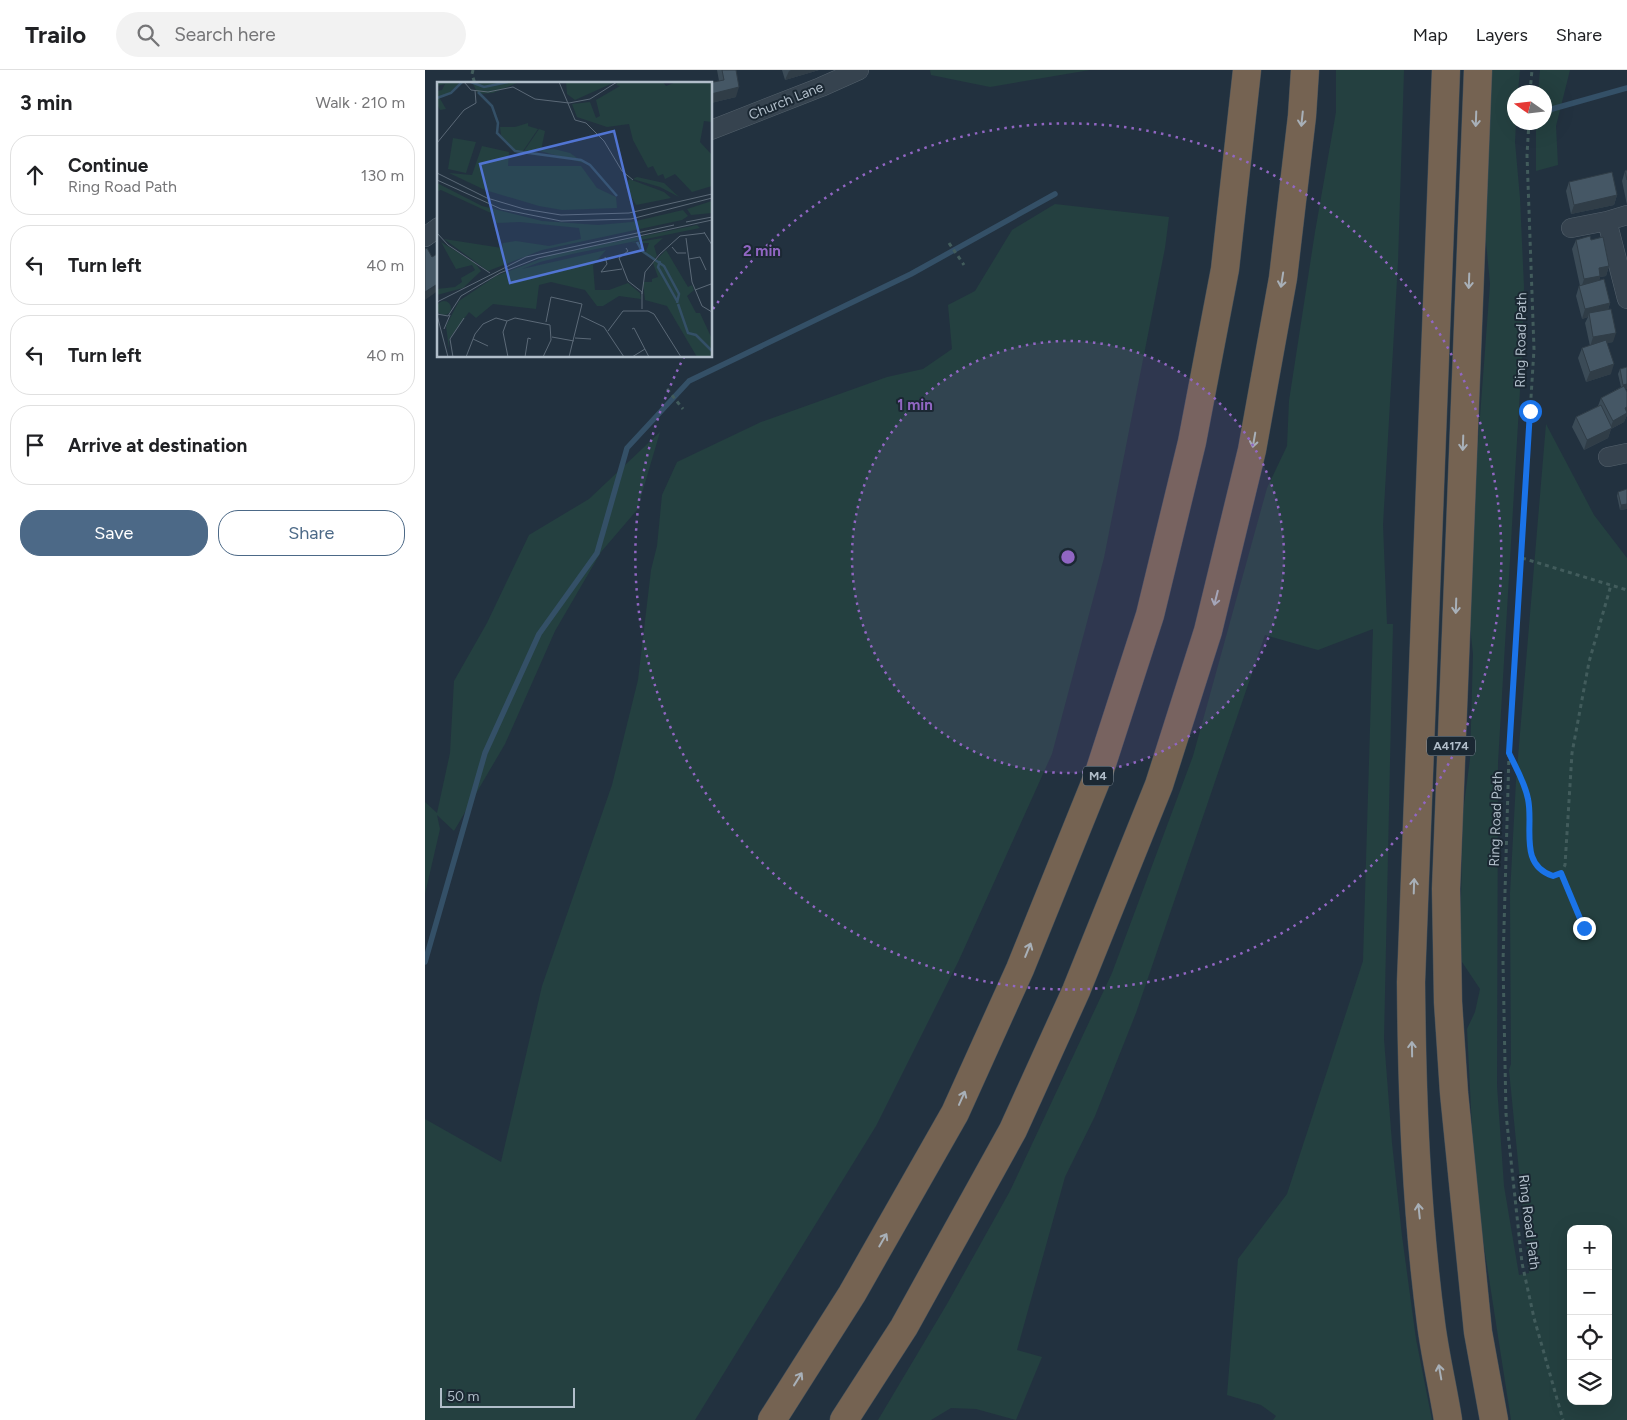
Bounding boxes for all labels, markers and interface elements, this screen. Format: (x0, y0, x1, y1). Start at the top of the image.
search box (116, 12, 466, 57)
text: Trailo (25, 20, 86, 49)
icon: search (134, 21, 162, 49)
text: Search here (174, 23, 276, 46)
text: Map (1413, 24, 1448, 46)
text: Layers (1476, 24, 1528, 46)
text: Share (1556, 24, 1602, 46)
street label: Church Lane (746, 78, 826, 124)
inset map (437, 82, 713, 358)
north arrow (1507, 85, 1552, 130)
text: 3 min (20, 90, 72, 115)
text: Walk · 210 m (316, 93, 405, 112)
one-way arrow (1297, 110, 1306, 126)
one-way arrow (1472, 110, 1481, 126)
text: Continue (68, 154, 148, 177)
icon: ahead (21, 161, 49, 189)
text: 130 m (361, 166, 404, 185)
text: Ring Road Path (68, 177, 177, 196)
text: 2 min (743, 242, 781, 260)
icon: left (21, 251, 49, 279)
text: Turn left (68, 254, 142, 277)
text: 40 m (366, 256, 404, 275)
one-way arrow (1277, 272, 1287, 288)
one-way arrow (1465, 273, 1474, 289)
street label: Ring Road Path (1512, 292, 1530, 388)
icon: left (21, 341, 49, 369)
text: Turn left (68, 344, 142, 367)
text: 40 m (366, 346, 404, 365)
text: 1 min (897, 396, 933, 414)
route start (1519, 400, 1542, 423)
icon: arrive (21, 431, 49, 459)
one-way arrow (1248, 432, 1258, 448)
text: Arrive at destination (68, 434, 247, 457)
one-way arrow (1458, 435, 1467, 451)
button: Save (20, 510, 208, 556)
button: Share (218, 510, 405, 556)
centre of rings (1059, 548, 1077, 566)
one-way arrow (1211, 589, 1220, 605)
one-way arrow (1452, 598, 1461, 614)
road number: A4174 (1427, 736, 1475, 756)
road number: M4 (1083, 766, 1113, 786)
street label: Ring Road Path (1486, 771, 1506, 867)
one-way arrow (1410, 878, 1419, 894)
route end (1573, 917, 1596, 940)
one-way arrow (1024, 943, 1033, 958)
one-way arrow (1407, 1041, 1417, 1057)
one-way arrow (957, 1091, 967, 1106)
street label: Ring Road Path (1515, 1174, 1543, 1271)
one-way arrow (1414, 1203, 1424, 1219)
map controls (1567, 1225, 1612, 1405)
button: + (1567, 1225, 1612, 1270)
one-way arrow (878, 1234, 888, 1248)
button: − (1567, 1270, 1612, 1315)
button: locate (1567, 1315, 1612, 1360)
button: layers (1567, 1360, 1612, 1405)
one-way arrow (1434, 1364, 1444, 1380)
one-way arrow (793, 1372, 803, 1386)
scale bar (440, 1385, 575, 1408)
text: 50 m (447, 1388, 479, 1405)

